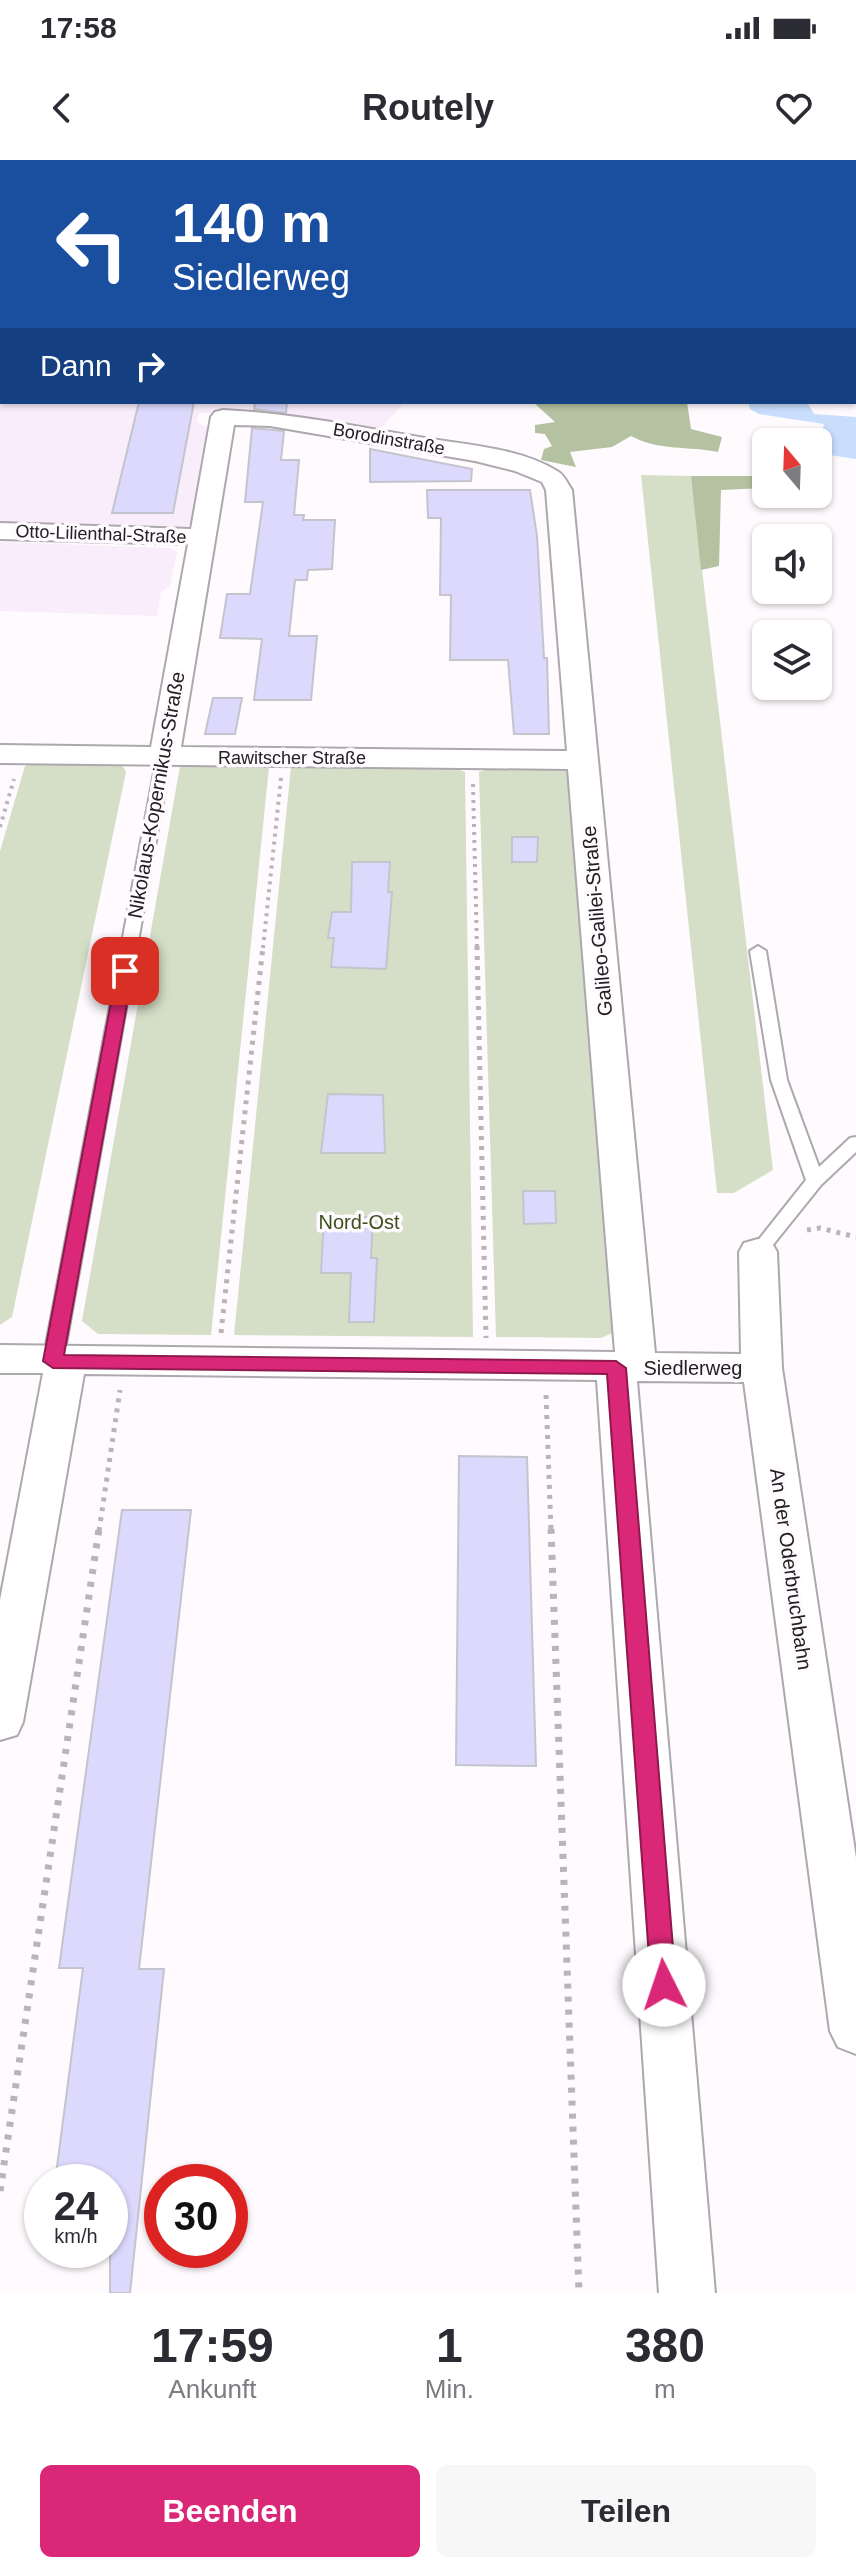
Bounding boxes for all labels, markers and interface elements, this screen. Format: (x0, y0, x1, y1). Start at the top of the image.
text: 17:58 (40, 11, 117, 44)
icon: back (40, 86, 84, 130)
icon: heart (772, 86, 816, 130)
text: Routely (362, 87, 494, 128)
text: 140 m (172, 191, 331, 254)
icon: left (40, 192, 144, 296)
text: Siedlerweg (172, 257, 350, 298)
icon: right (128, 344, 172, 388)
text: Dann (40, 349, 112, 382)
street label: Borodinstraße (332, 419, 446, 459)
north arrow (752, 428, 832, 508)
map controls (752, 428, 832, 700)
street label: Otto-Lilienthal-Straße (15, 521, 187, 547)
button: sound (752, 524, 832, 604)
button: layers (752, 620, 832, 700)
street label: Nikolaus-Kopernikus-Straße (123, 670, 189, 920)
street label: Rawitscher Straße (218, 748, 366, 768)
street label: Galileo-Galilei-Straße (578, 825, 616, 1017)
pin (91, 937, 159, 1005)
icon: arrive (103, 949, 147, 993)
park label: Nord-Ost (318, 1211, 400, 1233)
street label: Siedlerweg (644, 1357, 742, 1379)
street label: An der Oderbruchbahn (766, 1467, 816, 1671)
position arrow (622, 1943, 706, 2027)
speed limit sign: 30 (144, 2164, 248, 2268)
text: 24 (54, 2184, 98, 2228)
text: km/h (54, 2225, 98, 2247)
text: 17:59 (151, 2319, 274, 2372)
text: 1 (436, 2319, 463, 2372)
text: 380 (625, 2319, 705, 2372)
text: Ankunft (168, 2374, 256, 2404)
text: Min. (425, 2374, 474, 2404)
text: m (654, 2374, 676, 2404)
button: Beenden (40, 2465, 420, 2557)
button: Teilen (436, 2465, 816, 2557)

